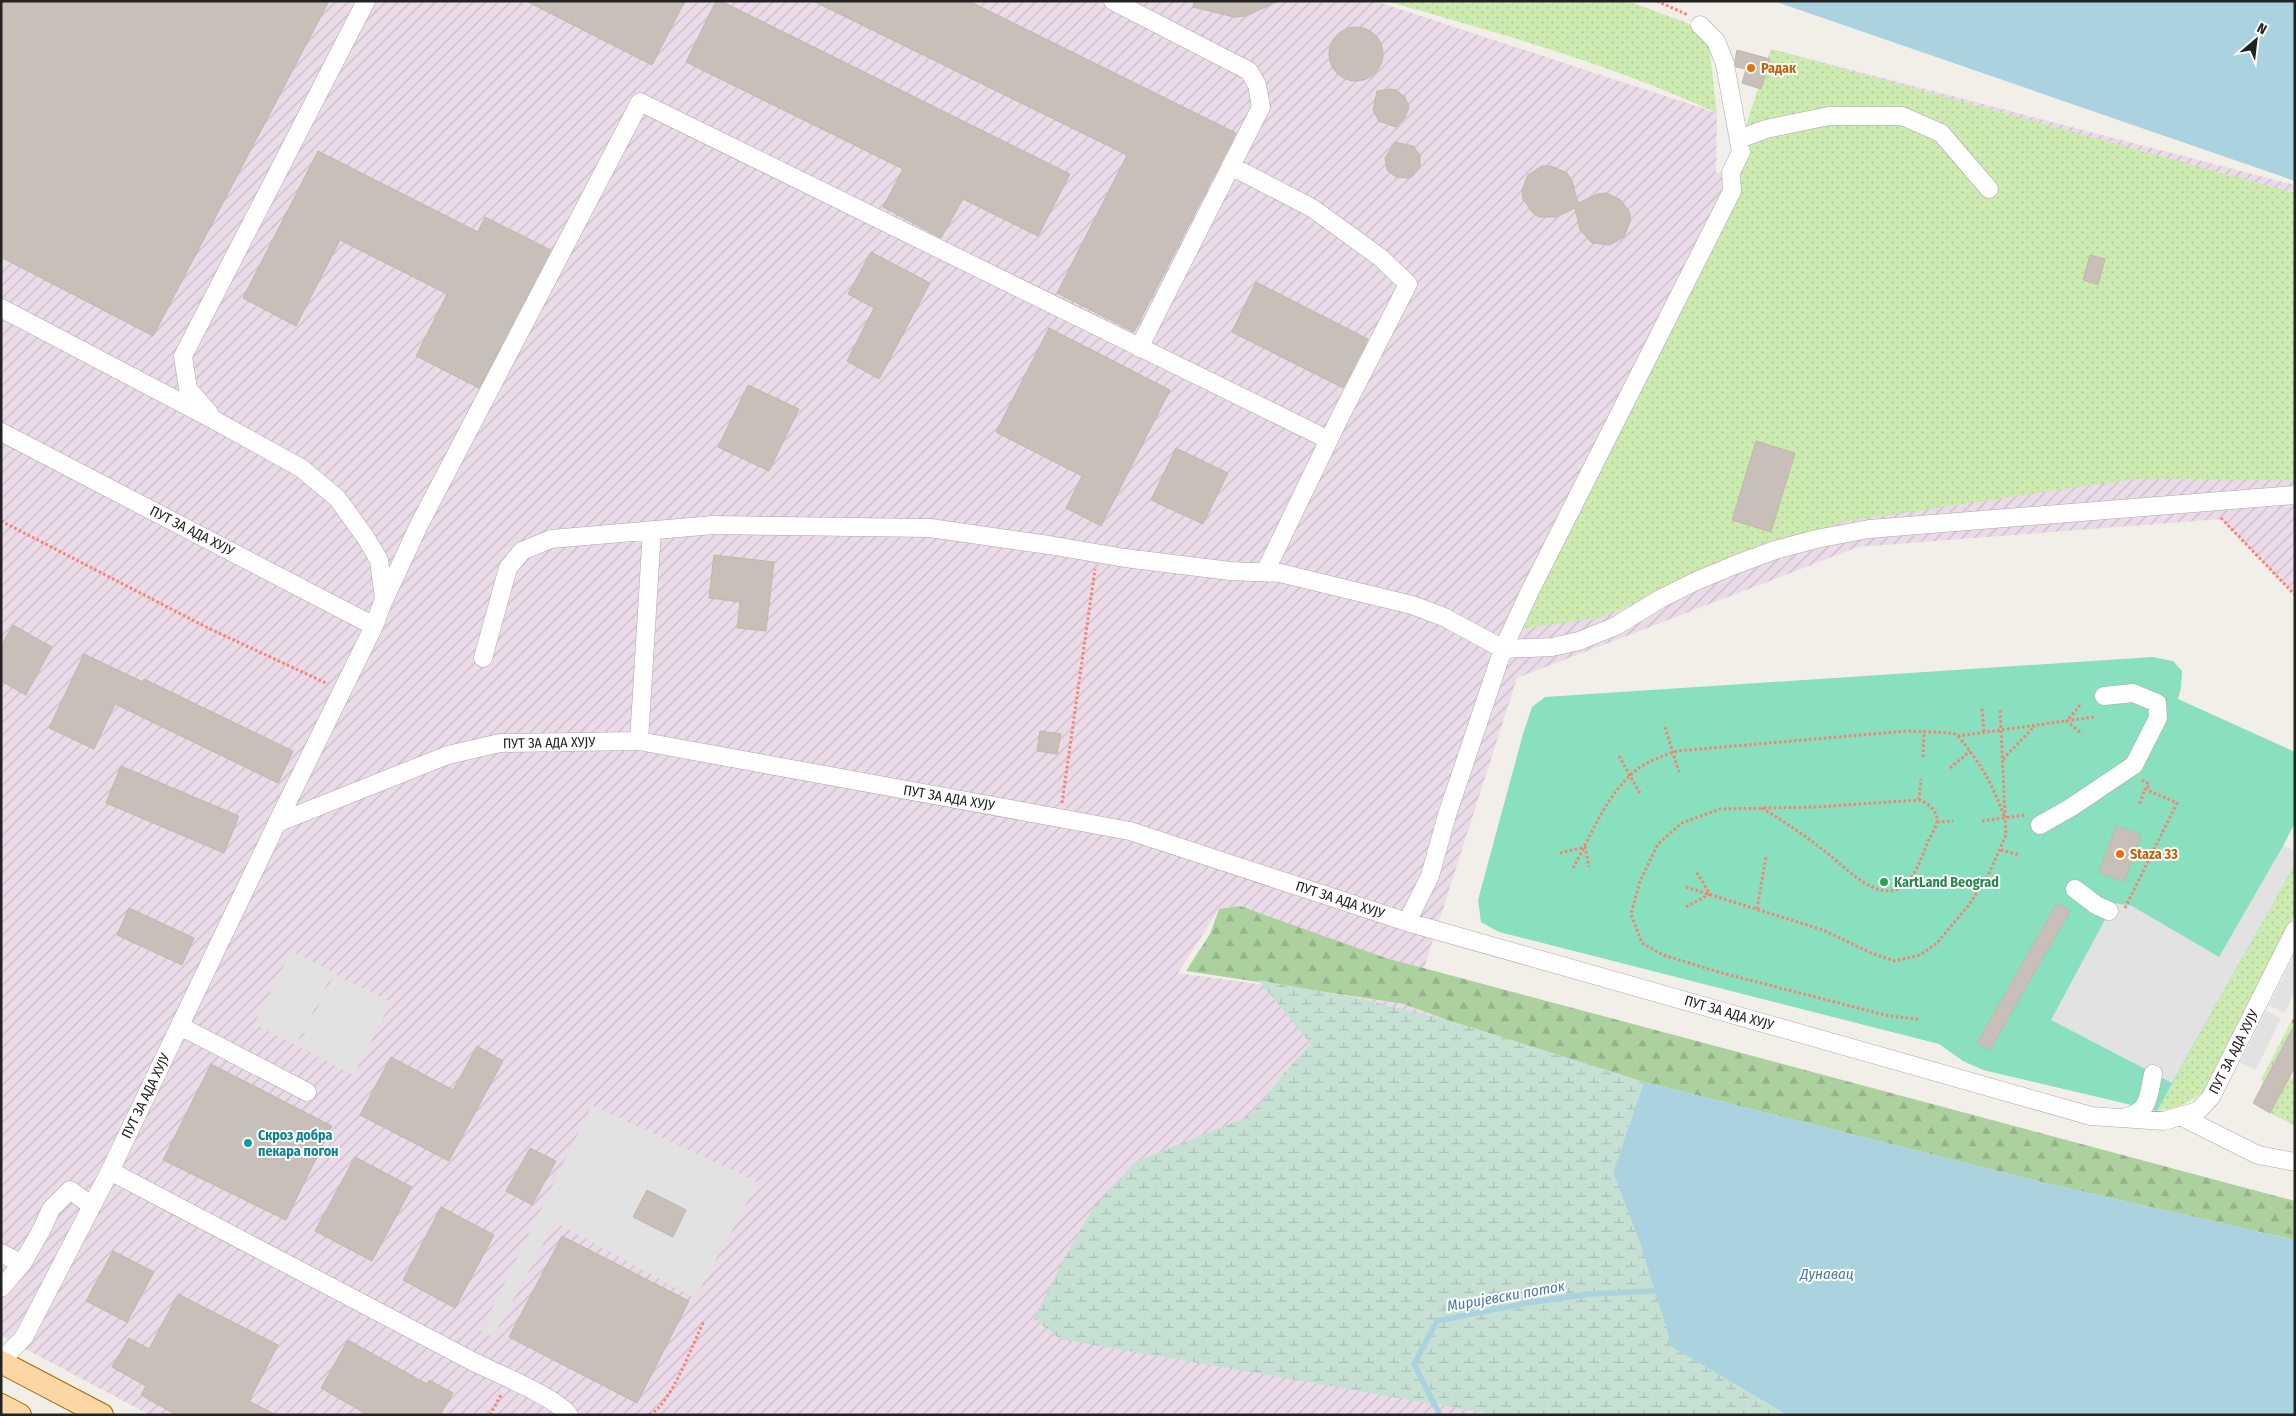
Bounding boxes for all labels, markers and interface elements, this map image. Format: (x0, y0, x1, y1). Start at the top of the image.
north arrow (2231, 15, 2281, 65)
text: N (2254, 19, 2270, 38)
place label: Радак (1761, 60, 1797, 77)
marker: Радак (1745, 62, 1757, 74)
street label: ПУТ ЗА АДА ХУЈУ (147, 502, 237, 560)
street label: ПУТ ЗА АДА ХУЈУ (503, 734, 596, 752)
street label: ПУТ ЗА АДА ХУЈУ (902, 782, 996, 814)
place label: Staza 33 (2130, 846, 2178, 863)
marker: Staza 33 (2114, 848, 2126, 860)
place label: KartLand Beograd (1894, 874, 1999, 891)
marker: KartLand Beograd (1878, 876, 1890, 888)
street label: ПУТ ЗА АДА ХУЈУ (1293, 878, 1387, 922)
street label: ПУТ ЗА АДА ХУЈУ (1682, 992, 1776, 1034)
street label: ПУТ ЗА АДА ХУЈУ (2205, 1007, 2263, 1097)
street label: ПУТ ЗА АДА ХУЈУ (118, 1051, 174, 1141)
place label: Скроз добра пекара погон (258, 1127, 339, 1160)
marker: Скроз добра пекара погон (242, 1137, 254, 1149)
water label: Дунавац (1798, 1265, 1854, 1283)
water label: Миријевски поток (1446, 1277, 1566, 1315)

